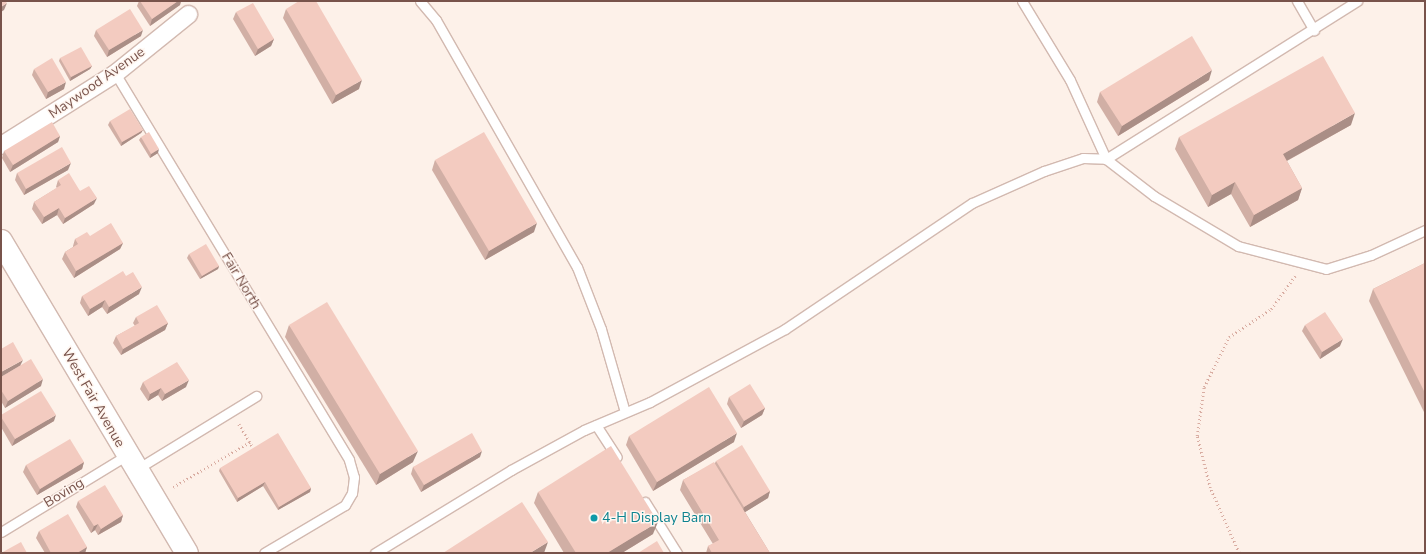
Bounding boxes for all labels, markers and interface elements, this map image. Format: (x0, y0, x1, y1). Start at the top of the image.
street label: Maywood Avenue (46, 44, 148, 122)
street label: Fair North (218, 250, 264, 312)
street label: West Fair Avenue (58, 346, 128, 450)
street label: Boving (41, 475, 87, 511)
place label: 4-H Display Barn (602, 510, 711, 526)
marker: 4-H Display Barn (589, 513, 599, 523)

